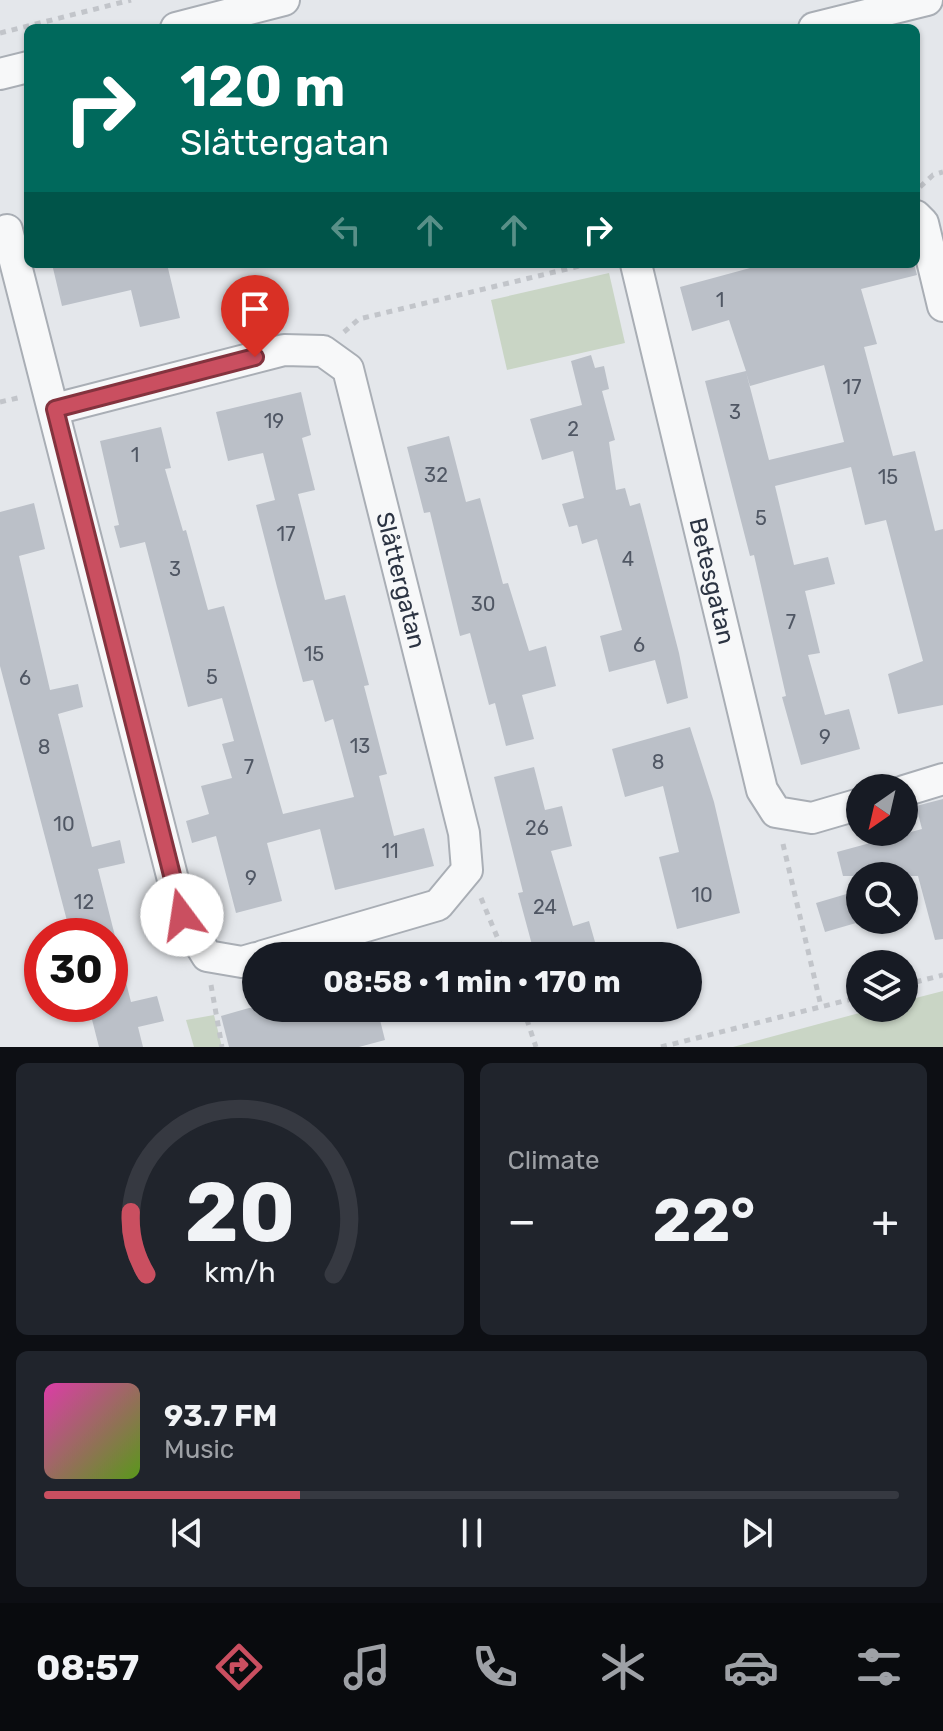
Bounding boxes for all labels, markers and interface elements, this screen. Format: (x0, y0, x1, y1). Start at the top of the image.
text: 120 m (180, 54, 346, 120)
icon: right (48, 56, 152, 160)
text: Slåttergatan (180, 121, 389, 164)
icon: left (324, 208, 368, 252)
icon: ahead (408, 208, 452, 252)
icon: ahead (492, 208, 536, 252)
icon: right (576, 208, 620, 252)
pin (221, 275, 289, 357)
icon: arrive (233, 287, 277, 331)
house number: 1 (716, 288, 724, 312)
house number: 17 (843, 375, 861, 399)
house number: 3 (729, 400, 741, 424)
house number: 19 (264, 409, 284, 433)
house number: 2 (567, 417, 579, 441)
house number: 1 (131, 443, 139, 467)
house number: 32 (424, 463, 448, 487)
house number: 15 (878, 465, 898, 489)
house number: 5 (755, 506, 767, 530)
street label: Slåttergatan (370, 509, 431, 651)
street label: Betesgatan (683, 515, 741, 647)
house number: 17 (277, 522, 295, 546)
house number: 4 (622, 547, 634, 571)
house number: 3 (169, 557, 181, 581)
house number: 30 (471, 592, 495, 616)
house number: 7 (786, 610, 796, 634)
house number: 6 (633, 633, 645, 657)
house number: 15 (304, 642, 324, 666)
house number: 5 (206, 665, 218, 689)
house number: 6 (19, 666, 31, 690)
house number: 9 (819, 725, 831, 749)
house number: 13 (350, 734, 370, 758)
house number: 8 (38, 735, 50, 759)
house number: 8 (652, 750, 664, 774)
house number: 7 (244, 755, 254, 779)
north arrow (846, 774, 918, 846)
map controls (846, 774, 918, 1022)
house number: 10 (53, 812, 75, 836)
house number: 26 (525, 816, 549, 840)
house number: 11 (381, 839, 399, 863)
button: search (846, 862, 918, 934)
house number: 9 (245, 866, 257, 890)
position arrow (140, 873, 224, 957)
house number: 10 (691, 883, 713, 907)
house number: 12 (74, 890, 94, 914)
house number: 24 (533, 895, 557, 919)
speed limit sign: 30 (24, 918, 128, 1022)
button: layers (846, 950, 918, 1022)
text: 08:58 · 1 min · 170 m (323, 964, 621, 1000)
text: Climate (508, 1145, 600, 1176)
text: 20 (184, 1163, 295, 1262)
text: 22° (653, 1185, 755, 1256)
text: − (508, 1195, 536, 1247)
text: + (872, 1195, 899, 1247)
text: km/h (204, 1255, 275, 1289)
text: 93.7 FM (164, 1398, 277, 1434)
text: Music (164, 1434, 234, 1465)
icon: previous (165, 1511, 209, 1555)
icon: pause (450, 1511, 494, 1555)
icon: next (735, 1511, 779, 1555)
icon: directions (211, 1639, 267, 1695)
icon: music (339, 1639, 395, 1695)
icon: phone (467, 1639, 523, 1695)
icon: climate (595, 1639, 651, 1695)
icon: car (723, 1639, 779, 1695)
icon: filters (851, 1639, 907, 1695)
text: 08:57 (36, 1646, 139, 1689)

